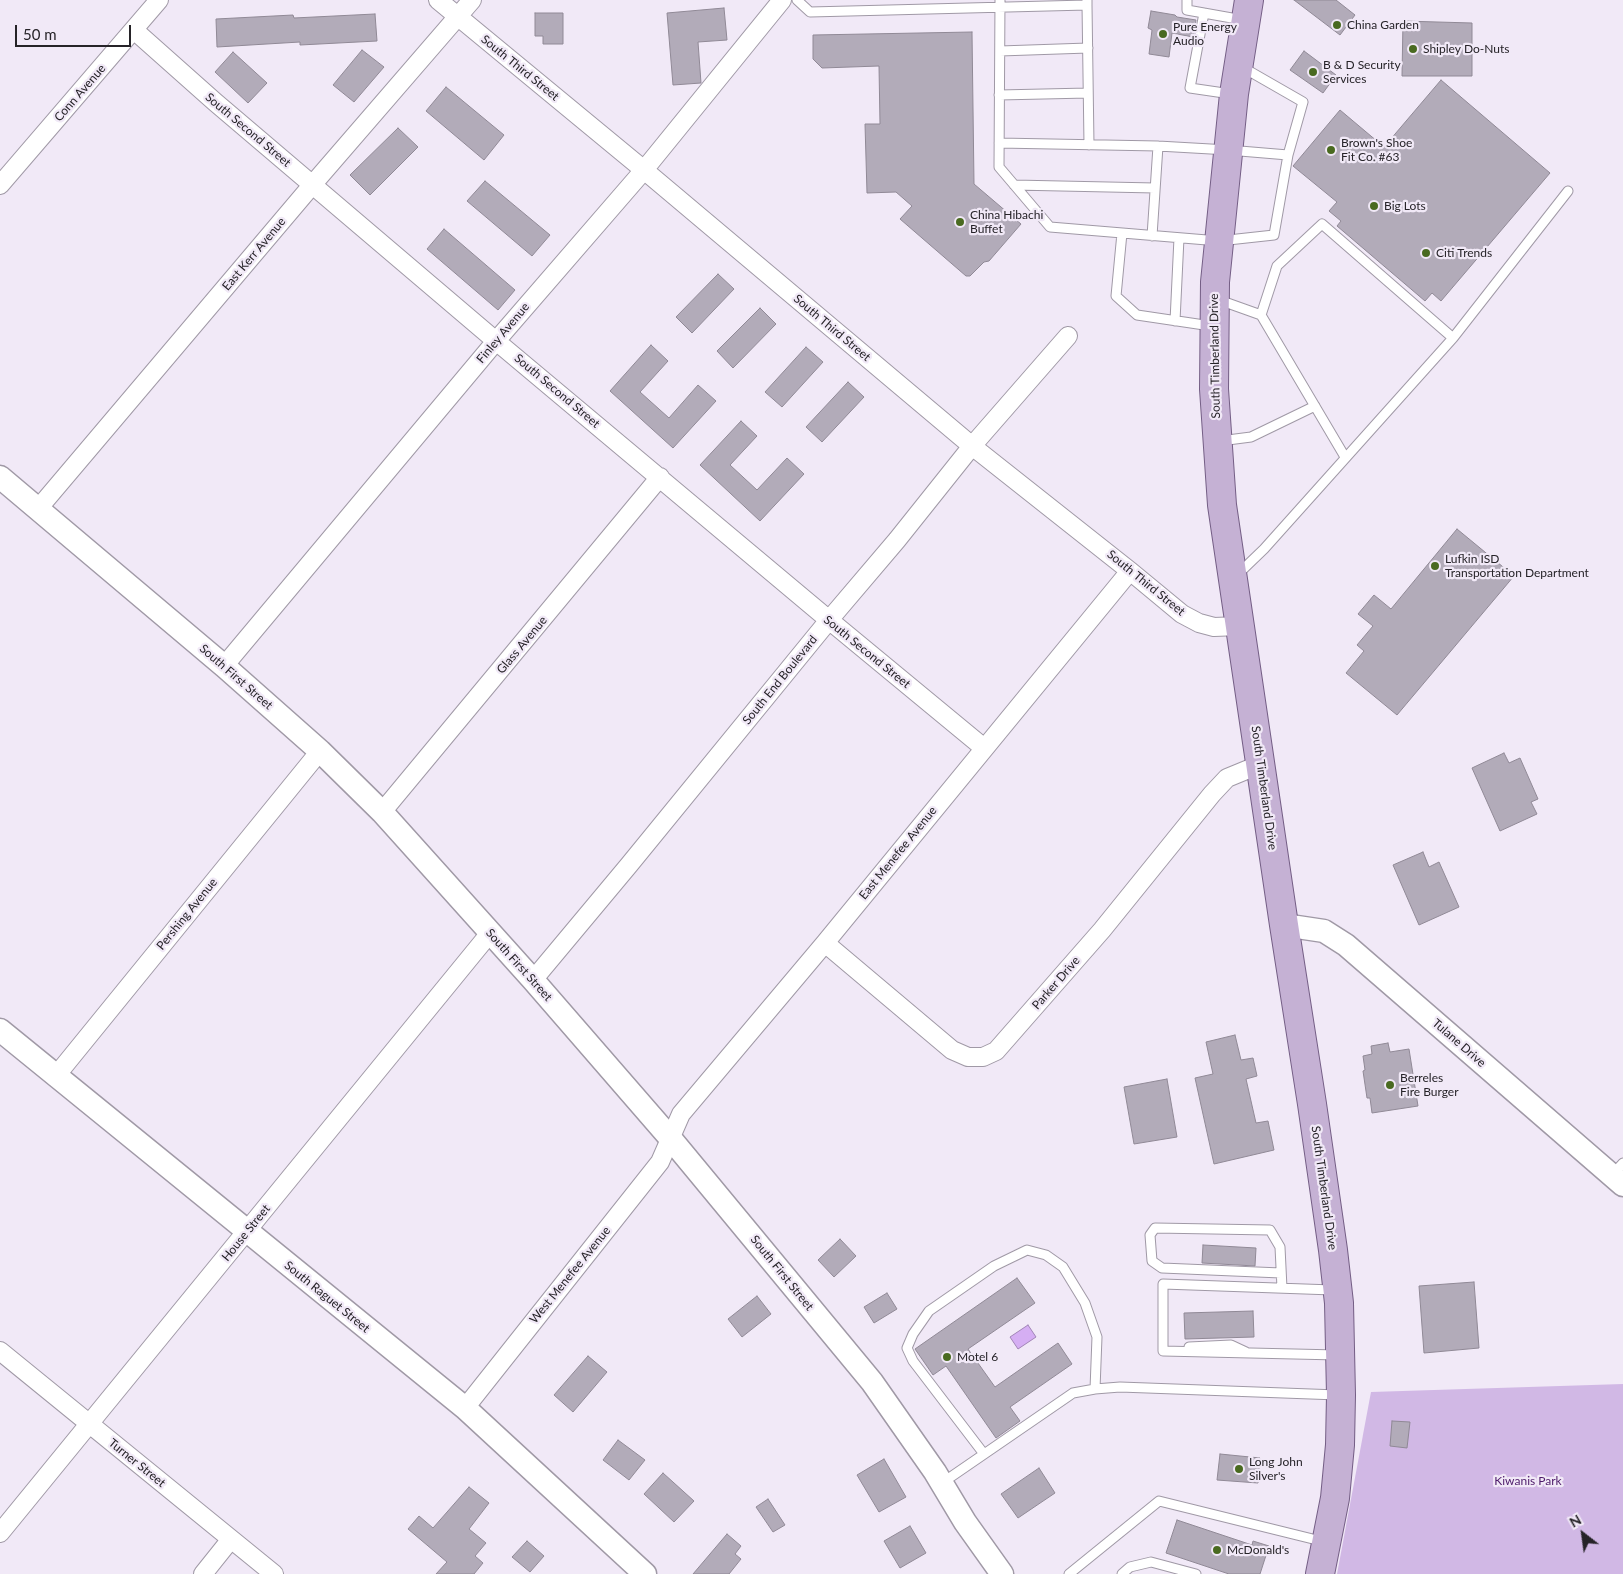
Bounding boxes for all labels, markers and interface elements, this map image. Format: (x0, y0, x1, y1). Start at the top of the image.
scale bar (18, 15, 134, 47)
place label: China Garden (1347, 18, 1419, 32)
marker: China Garden (1331, 19, 1343, 31)
place label: Pure Energy Audio (1173, 20, 1237, 48)
text: 50 m (23, 25, 57, 43)
marker: Pure Energy Audio (1157, 28, 1169, 40)
street label: South Third Street (478, 32, 562, 104)
place label: Shipley Do-Nuts (1423, 42, 1510, 56)
marker: Shipley Do-Nuts (1407, 43, 1419, 55)
place label: B & D Security Services (1323, 58, 1401, 86)
street label: Conn Avenue (51, 62, 109, 124)
marker: B & D Security Services (1307, 66, 1319, 78)
street label: South Second Street (202, 90, 294, 170)
place label: Brown's Shoe Fit Co. #63 (1341, 136, 1412, 164)
marker: Brown's Shoe Fit Co. #63 (1325, 144, 1337, 156)
place label: Big Lots (1384, 199, 1426, 213)
marker: Big Lots (1368, 200, 1380, 212)
place label: China Hibachi Buffet (970, 208, 1043, 236)
street label: East Kerr Avenue (219, 215, 289, 293)
marker: China Hibachi Buffet (954, 216, 966, 228)
place label: Citi Trends (1436, 246, 1492, 260)
marker: Citi Trends (1420, 247, 1432, 259)
street label: South Third Street (791, 292, 873, 364)
street label: South Timberland Drive (1207, 293, 1223, 419)
street label: Finley Avenue (474, 300, 532, 366)
street label: South Second Street (511, 351, 603, 431)
street label: South Third Street (1104, 547, 1188, 619)
place label: Lufkin ISD Transportation Department (1445, 552, 1589, 580)
marker: Lufkin ISD Transportation Department (1429, 560, 1441, 572)
street label: Glass Avenue (494, 613, 550, 677)
street label: South Second Street (821, 613, 913, 691)
street label: South End Boulevard (740, 633, 820, 727)
street label: South First Street (196, 641, 276, 713)
street label: South Timberland Drive (1248, 725, 1280, 851)
street label: East Menefee Avenue (856, 804, 940, 902)
street label: Pershing Avenue (154, 875, 220, 953)
street label: South First Street (483, 926, 555, 1004)
street label: Parker Drive (1029, 954, 1083, 1012)
street label: Tulane Drive (1429, 1016, 1489, 1070)
place label: Berreles Fire Burger (1400, 1071, 1459, 1099)
marker: Berreles Fire Burger (1384, 1079, 1396, 1091)
street label: South Timberland Drive (1308, 1125, 1340, 1251)
street label: House Street (219, 1202, 273, 1264)
street label: West Menefee Avenue (527, 1224, 613, 1326)
street label: South First Street (747, 1233, 817, 1313)
street label: South Raguet Street (281, 1258, 373, 1336)
place label: Motel 6 (957, 1350, 998, 1364)
marker: Motel 6 (941, 1351, 953, 1363)
street label: Turner Street (106, 1436, 168, 1490)
place label: Long John Silver's (1249, 1455, 1303, 1483)
marker: Long John Silver's (1233, 1463, 1245, 1475)
park label: Kiwanis Park (1494, 1474, 1562, 1488)
north arrow (1558, 1509, 1608, 1559)
text: N (1566, 1511, 1584, 1531)
place label: McDonald's (1227, 1543, 1289, 1557)
marker: McDonald's (1211, 1544, 1223, 1556)

